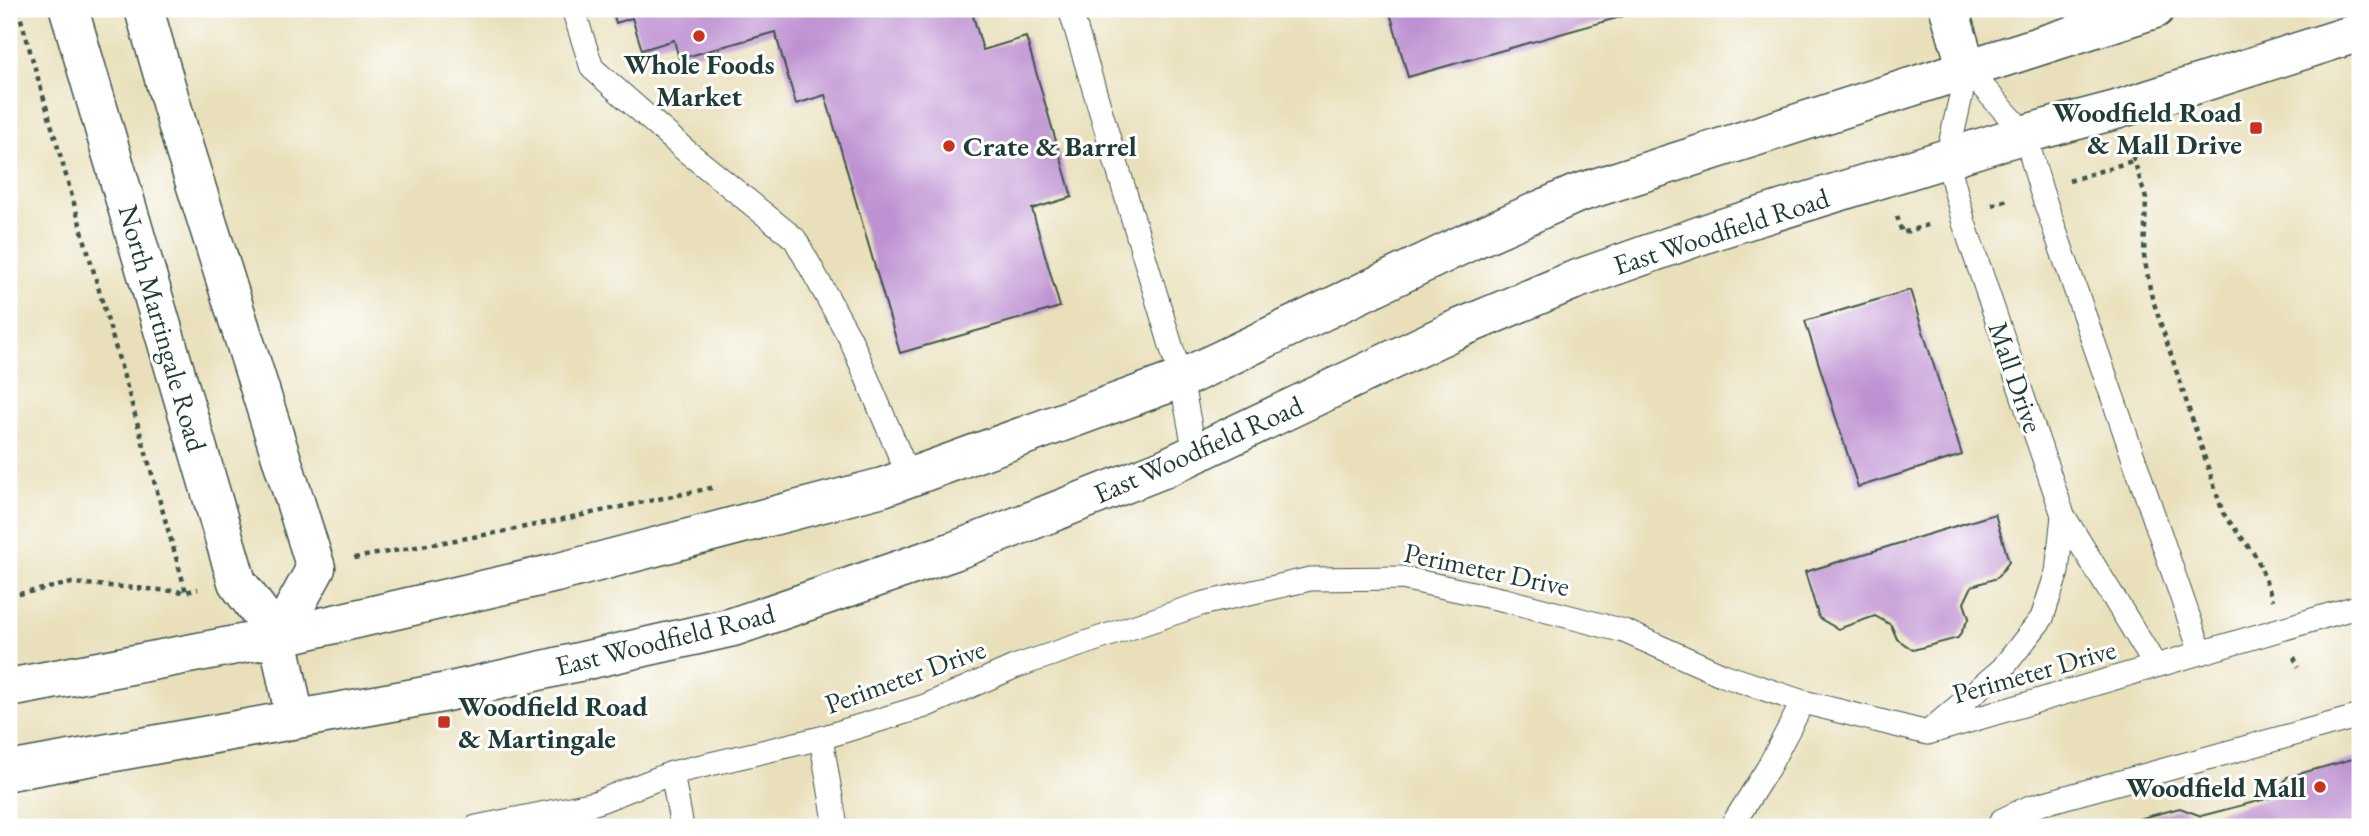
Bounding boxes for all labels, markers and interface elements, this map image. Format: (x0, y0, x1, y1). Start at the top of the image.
marker: Whole Foods Market (691, 28, 707, 44)
place label: Whole Foods Market (624, 46, 774, 114)
place label: Woodfield Road & Mall Drive (2052, 94, 2243, 162)
marker: Woodfield Road & Mall Drive (2248, 120, 2264, 136)
place label: Crate & Barrel (963, 128, 1137, 164)
marker: Crate & Barrel (941, 138, 957, 154)
street label: East Woodfield Road (1608, 179, 1834, 283)
street label: North Martingale Road (111, 200, 216, 456)
street label: Mall Drive (1980, 317, 2052, 437)
street label: East Woodfield Road (1088, 386, 1309, 511)
street label: Perimeter Drive (1401, 534, 1573, 604)
street label: East Woodfield Road (552, 594, 779, 684)
street label: Perimeter Drive (820, 630, 990, 722)
street label: Perimeter Drive (1948, 630, 2120, 712)
place label: Woodfield Road & Martingale (458, 688, 648, 756)
marker: Woodfield Road & Martingale (436, 714, 452, 730)
place label: Woodfield Mall (2126, 769, 2306, 805)
marker: Woodfield Mall (2312, 779, 2328, 795)

